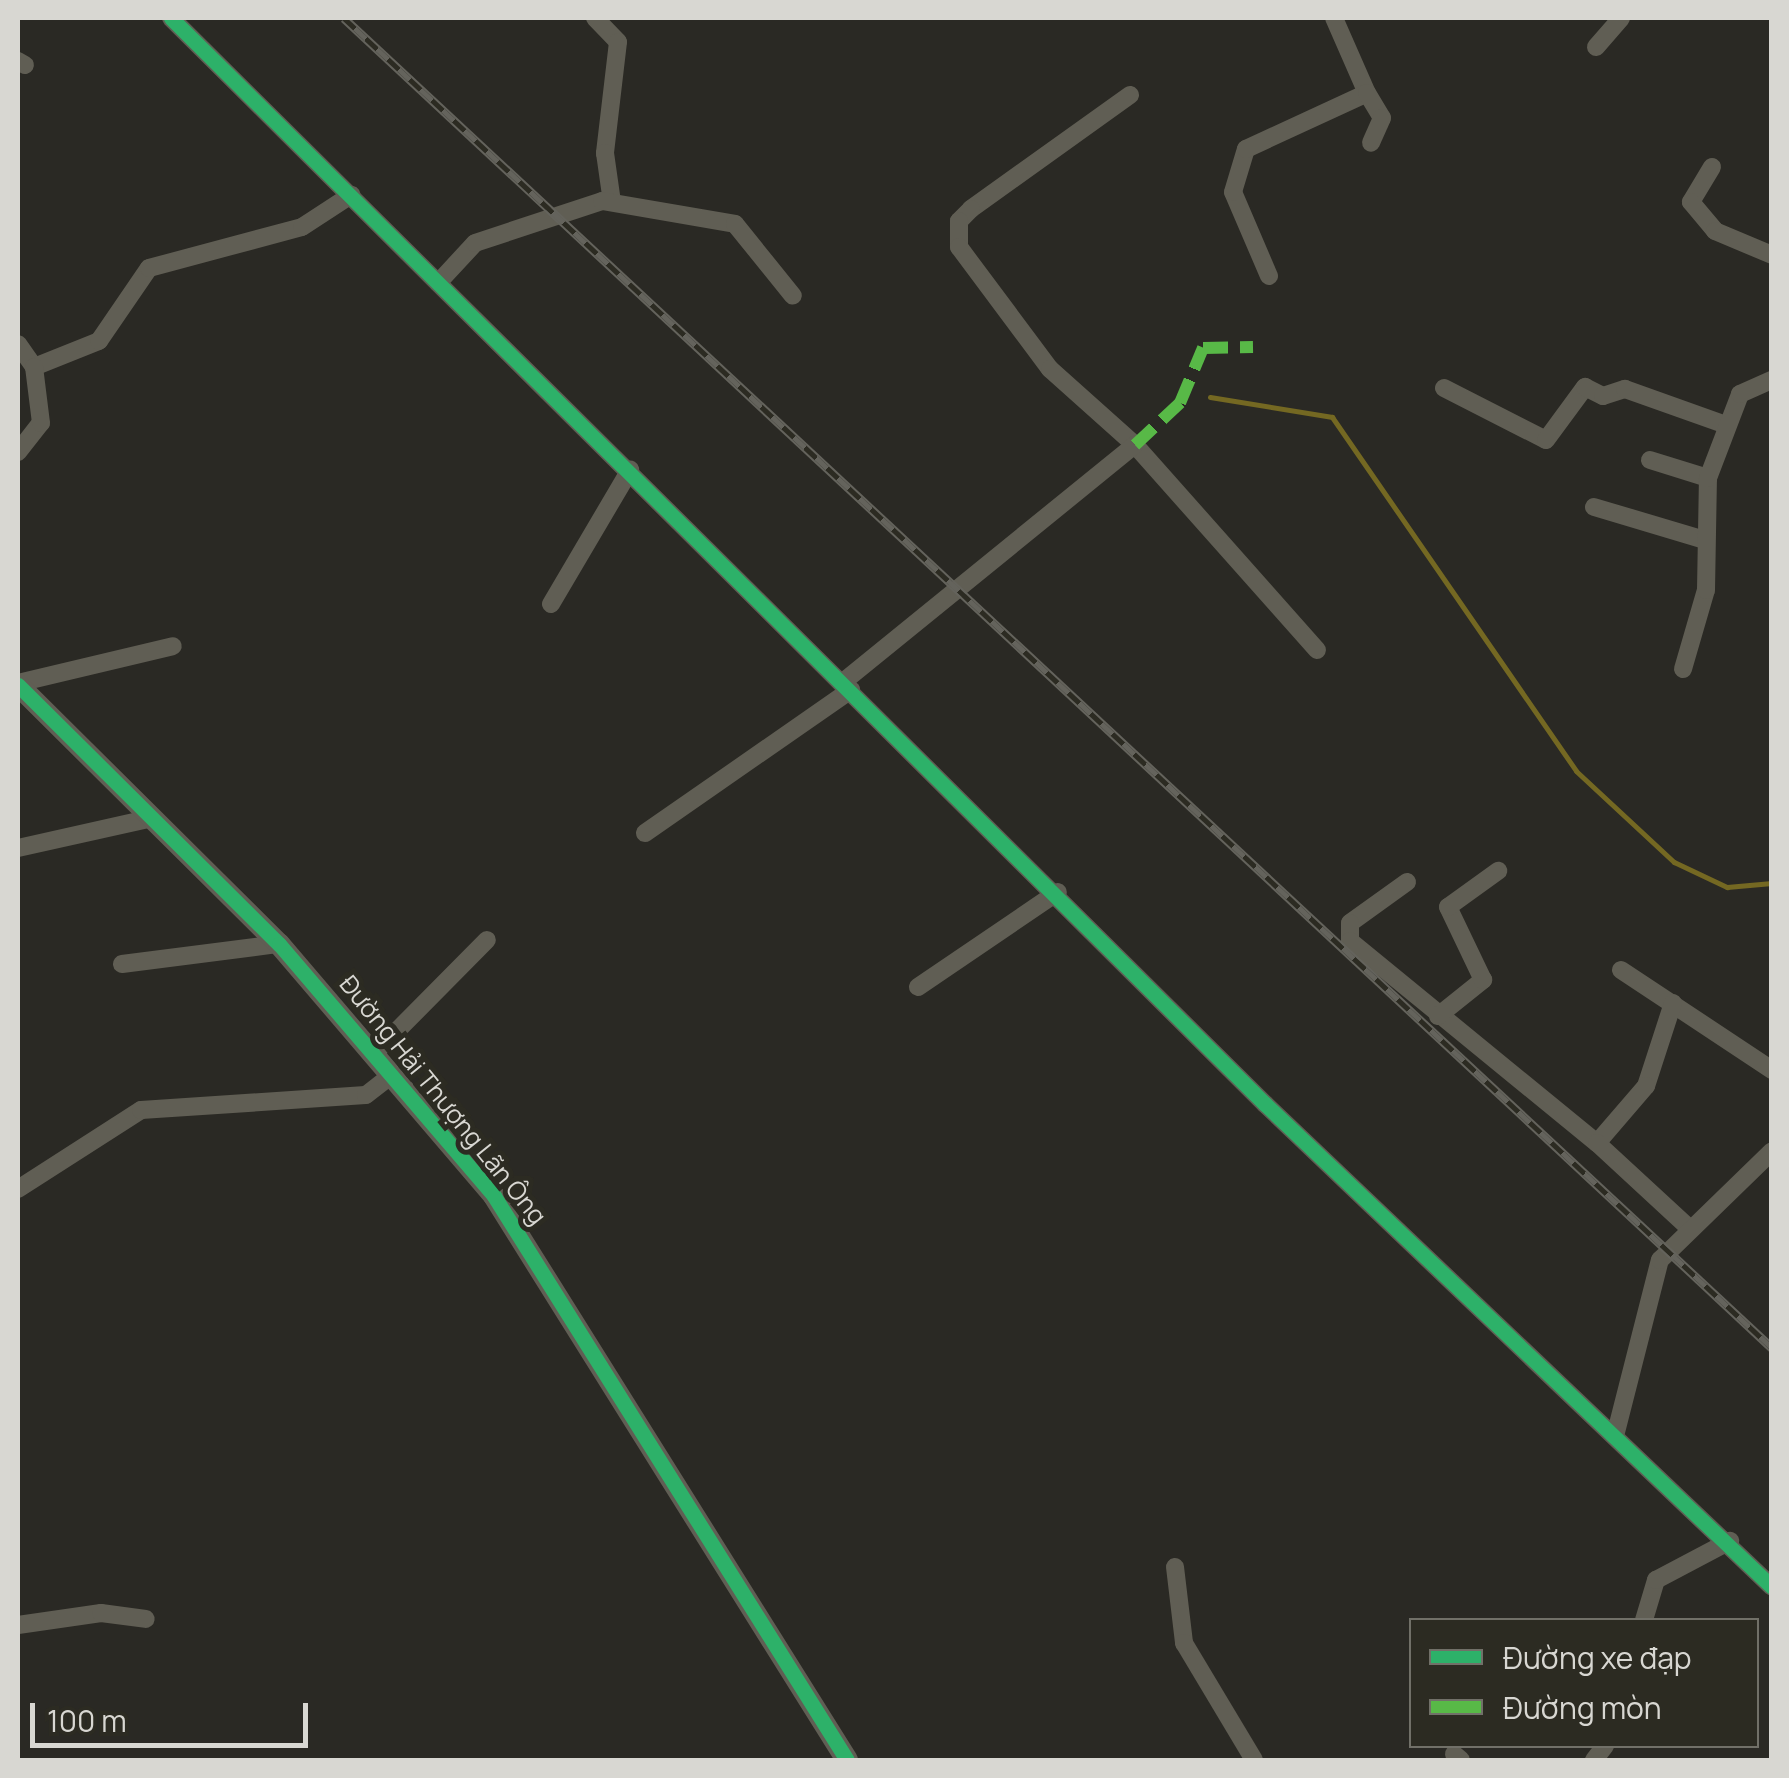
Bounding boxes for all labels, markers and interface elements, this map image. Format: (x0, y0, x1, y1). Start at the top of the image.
street label: Đường Hải Thượng Lãn Ông (333, 970, 553, 1230)
legend (1409, 1618, 1759, 1748)
text: Đường xe đạp (1503, 1637, 1692, 1678)
scale bar (35, 1683, 312, 1745)
text: Đường mòn (1503, 1687, 1662, 1728)
text: 100 m (47, 1700, 127, 1741)

